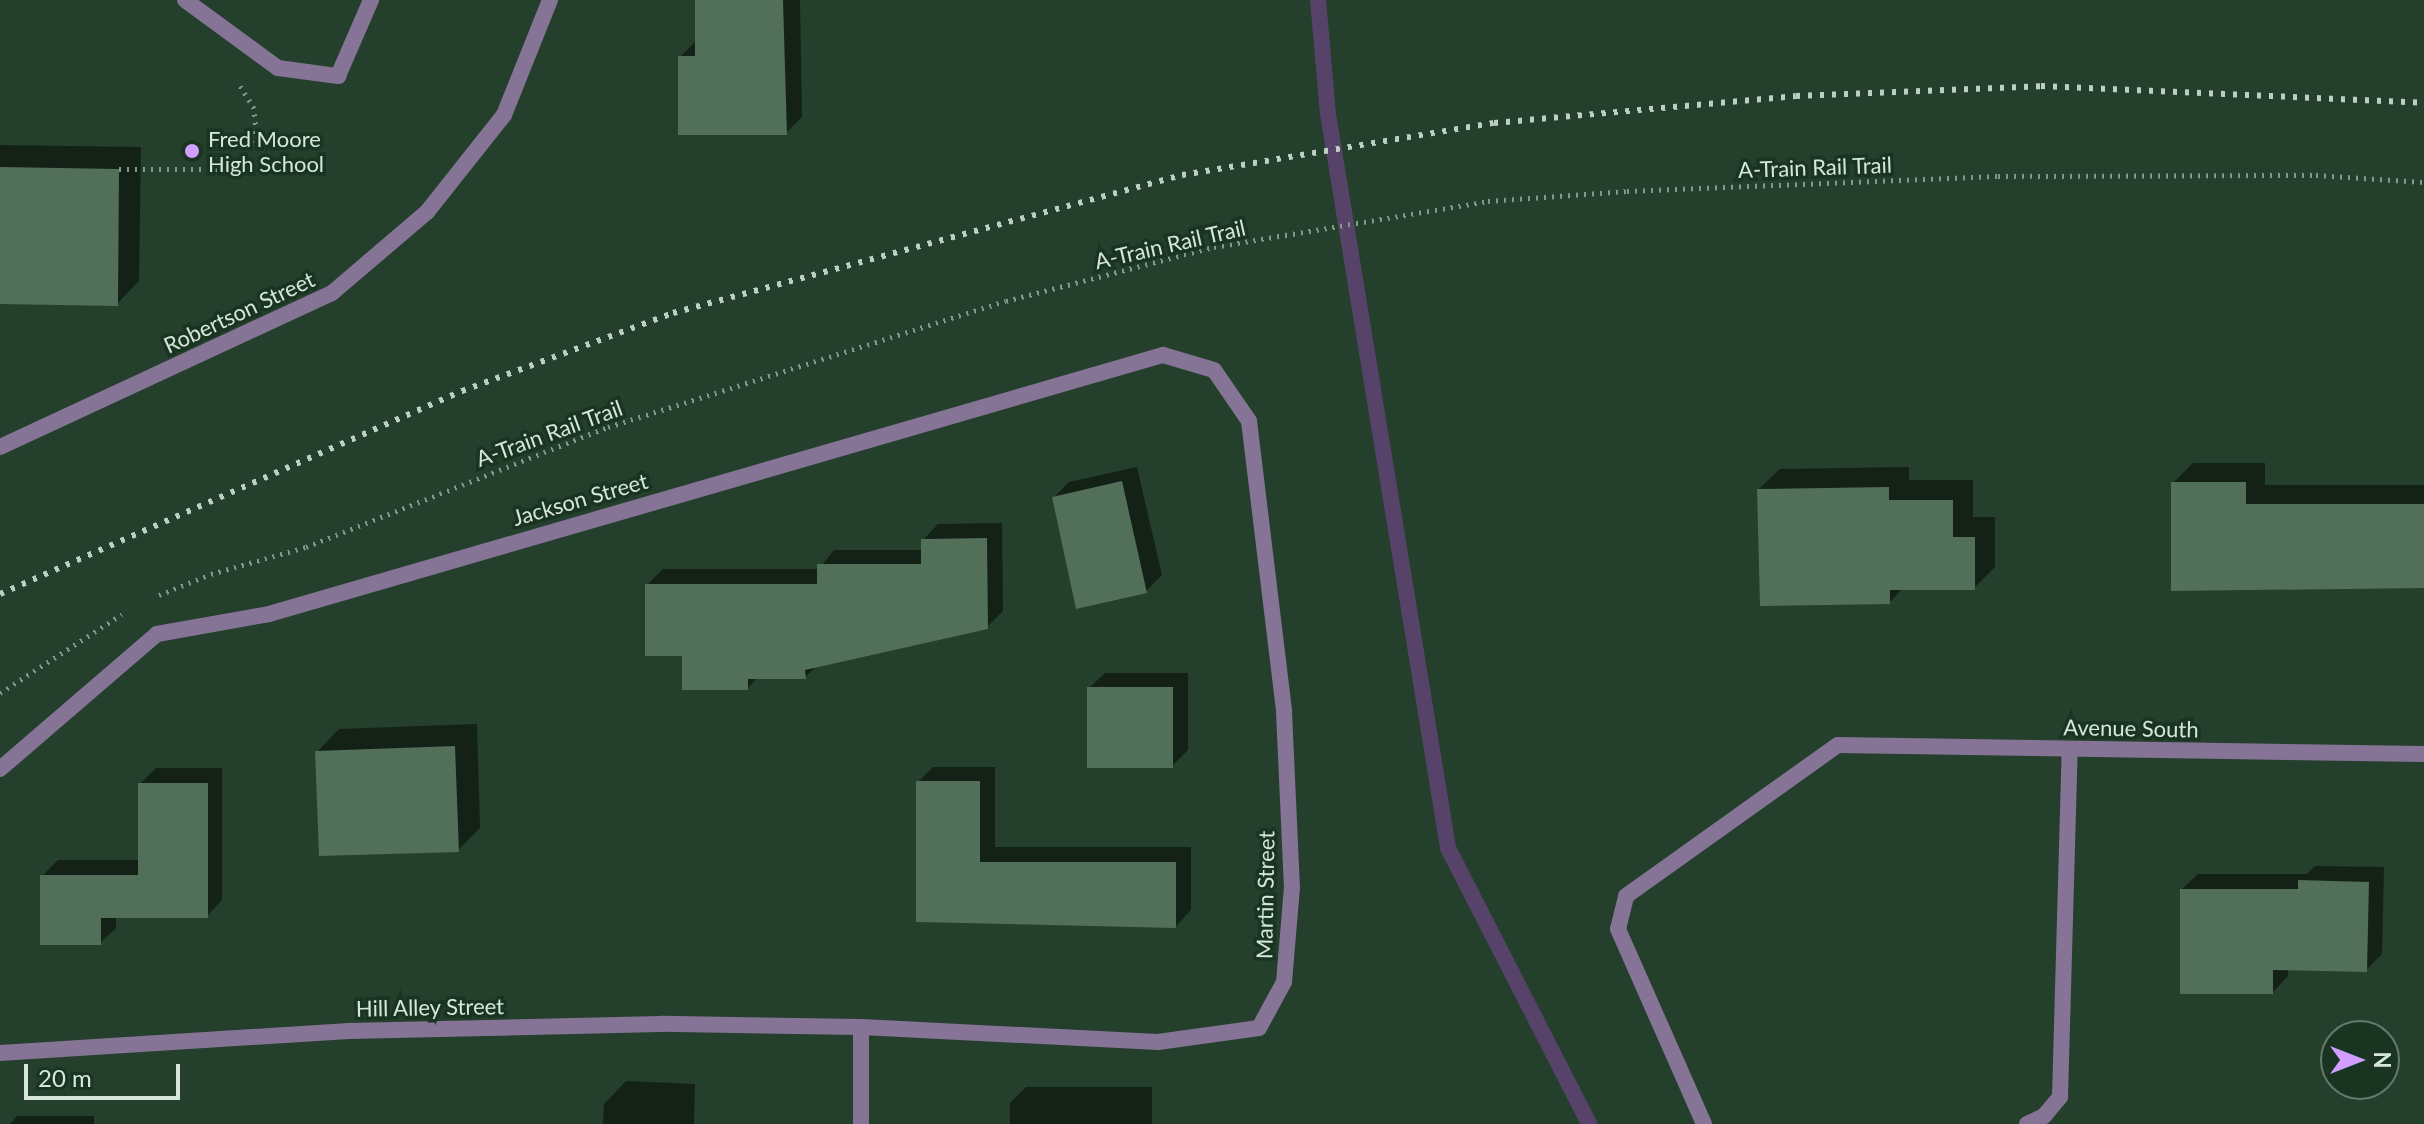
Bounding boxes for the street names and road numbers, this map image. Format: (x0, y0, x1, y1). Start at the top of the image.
street label: A-Train Rail Trail (1737, 151, 1893, 183)
street label: A-Train Rail Trail (1092, 214, 1248, 274)
street label: Robertson Street (159, 266, 319, 358)
street label: A-Train Rail Trail (472, 394, 626, 472)
street label: Jackson Street (509, 467, 651, 531)
street label: Avenue South (2063, 714, 2199, 742)
street label: Martin Street (1251, 831, 1279, 959)
street label: Hill Alley Street (355, 992, 505, 1022)

